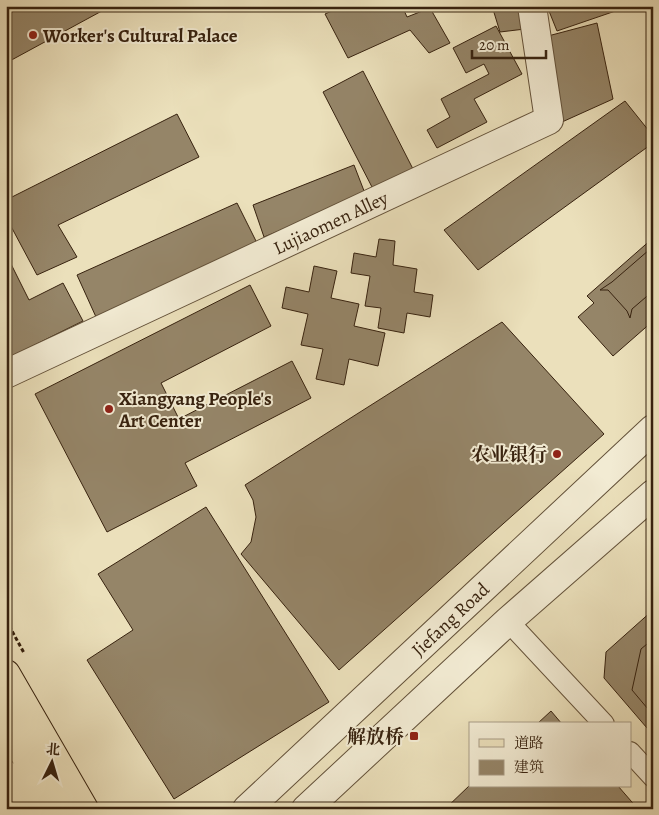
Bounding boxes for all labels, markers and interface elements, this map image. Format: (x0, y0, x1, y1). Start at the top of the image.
place label: Worker's Cultural Palace (42, 23, 238, 49)
scale bar (472, 28, 545, 60)
marker: Worker's Cultural Palace (27, 29, 39, 41)
text: 20 m (479, 35, 510, 55)
street label: Lujiaomen Alley (269, 185, 393, 261)
place label: Xiangyang People's Art Center (118, 386, 272, 434)
marker: Xiangyang People's Art Center (103, 403, 115, 415)
place label: 农业银行 (471, 442, 547, 468)
marker: 农业银行 (551, 448, 563, 460)
street label: Jiefang Road (406, 576, 496, 663)
legend (469, 722, 632, 788)
place label: 解放桥 (347, 724, 404, 750)
marker: 解放桥 (408, 730, 420, 742)
text: 道路 (514, 733, 544, 753)
north arrow (28, 738, 78, 788)
text: 北 (45, 739, 61, 760)
text: 建筑 (514, 757, 544, 777)

